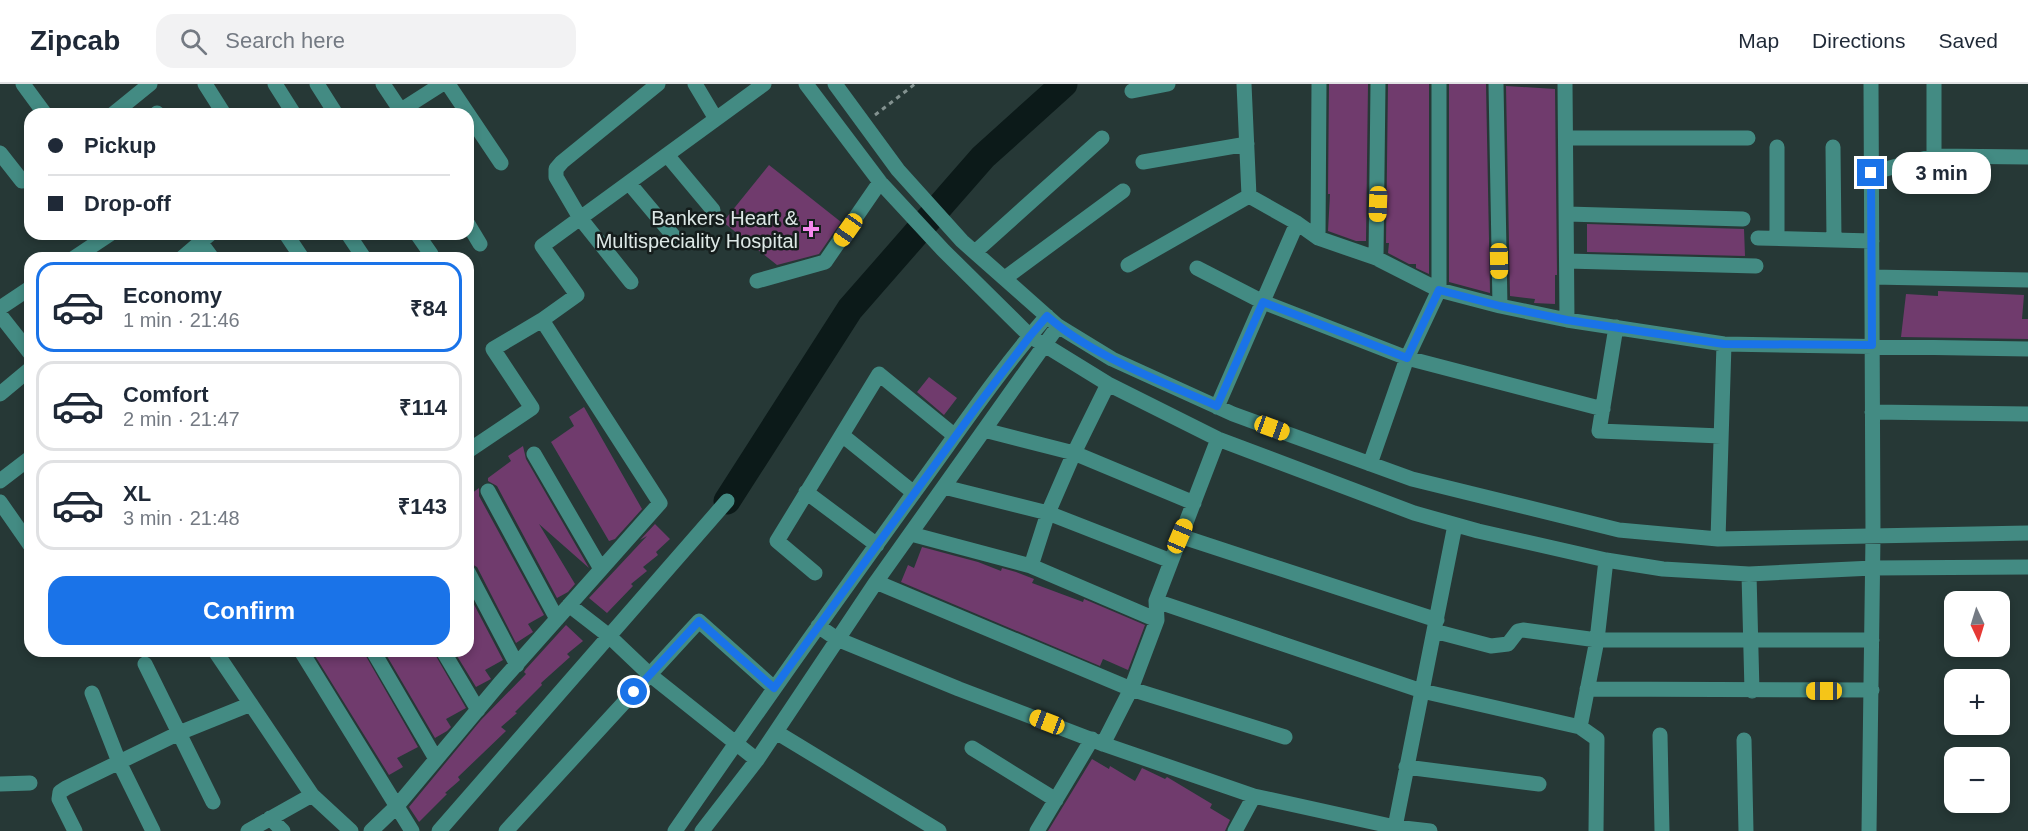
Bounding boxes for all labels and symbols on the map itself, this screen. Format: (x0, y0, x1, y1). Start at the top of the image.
callout: 3 min (1892, 152, 1991, 194)
route end (1857, 159, 1884, 186)
car (1368, 186, 1388, 222)
place label: Bankers Heart & Multispeciality Hospital (596, 207, 799, 252)
car (830, 210, 866, 250)
marker: Bankers Heart & Multispeciality Hospital (802, 220, 820, 238)
car (1490, 243, 1508, 279)
car (1252, 413, 1292, 443)
car (1165, 516, 1195, 556)
north arrow (1944, 591, 2010, 657)
route start (620, 678, 647, 705)
car (1806, 682, 1842, 700)
car (1027, 707, 1067, 737)

